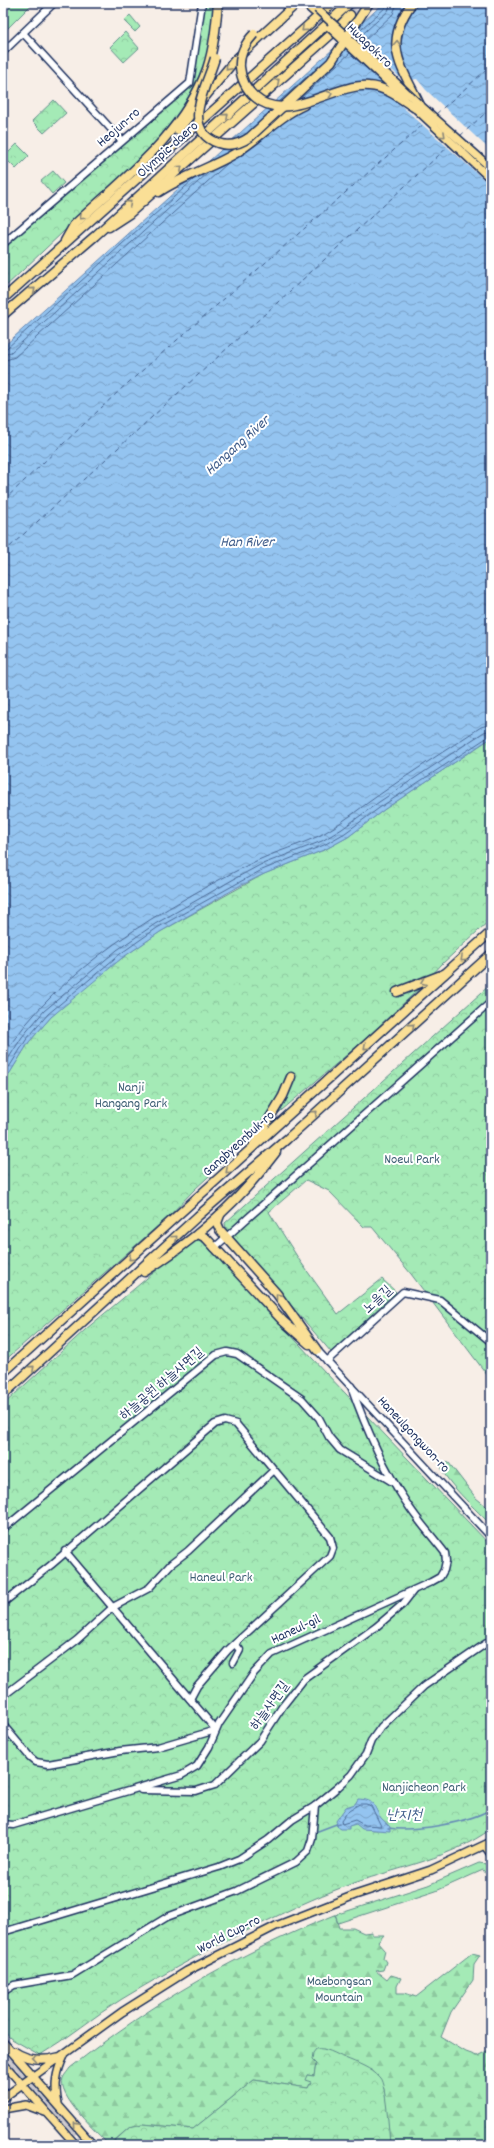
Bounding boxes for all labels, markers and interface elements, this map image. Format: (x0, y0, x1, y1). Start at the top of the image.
street label: Hwagok-ro (342, 19, 396, 73)
one-way arrow (301, 24, 309, 32)
one-way arrow (392, 40, 401, 46)
one-way arrow (225, 63, 233, 71)
one-way arrow (272, 79, 280, 86)
one-way arrow (327, 90, 334, 99)
street label: Heojun-ro (93, 103, 145, 153)
one-way arrow (221, 113, 229, 120)
street label: Olympic-daero (133, 117, 203, 183)
one-way arrow (438, 130, 446, 138)
one-way arrow (175, 165, 183, 173)
one-way arrow (124, 200, 132, 208)
one-way arrow (79, 212, 87, 220)
one-way arrow (28, 287, 35, 294)
water label: Hangang River (201, 410, 276, 481)
water label: Han River (220, 532, 275, 554)
one-way arrow (460, 954, 468, 962)
one-way arrow (419, 978, 426, 986)
one-way arrow (407, 1023, 415, 1030)
one-way arrow (364, 1042, 371, 1049)
park label: Nanji Hangang Park (95, 1078, 168, 1114)
street label: Gangbyeonbuk-ro (199, 1106, 279, 1182)
one-way arrow (311, 1111, 318, 1118)
park label: Noeul Park (384, 1150, 440, 1170)
one-way arrow (225, 1166, 233, 1174)
one-way arrow (170, 1235, 178, 1242)
one-way arrow (129, 1253, 136, 1260)
street label: 노을길 (359, 1281, 398, 1319)
one-way arrow (276, 1293, 283, 1300)
street label: 하늘공원 하늘사면길 (116, 1342, 209, 1425)
one-way arrow (27, 1366, 35, 1373)
street label: Haneulgongwon-ro (372, 1392, 454, 1478)
park label: Haneul Park (190, 1568, 253, 1588)
street label: Haneul-gil (268, 1610, 325, 1650)
street label: 하늘사면길 (245, 1677, 295, 1735)
park label: Nanjicheon Park (382, 1778, 466, 1798)
water label: 난지천 (386, 1805, 424, 1827)
street label: World Cup-ro (194, 1911, 264, 1959)
park label: Maebongsan Mountain (307, 1972, 371, 2008)
one-way arrow (32, 2055, 38, 2063)
one-way arrow (73, 2122, 80, 2130)

